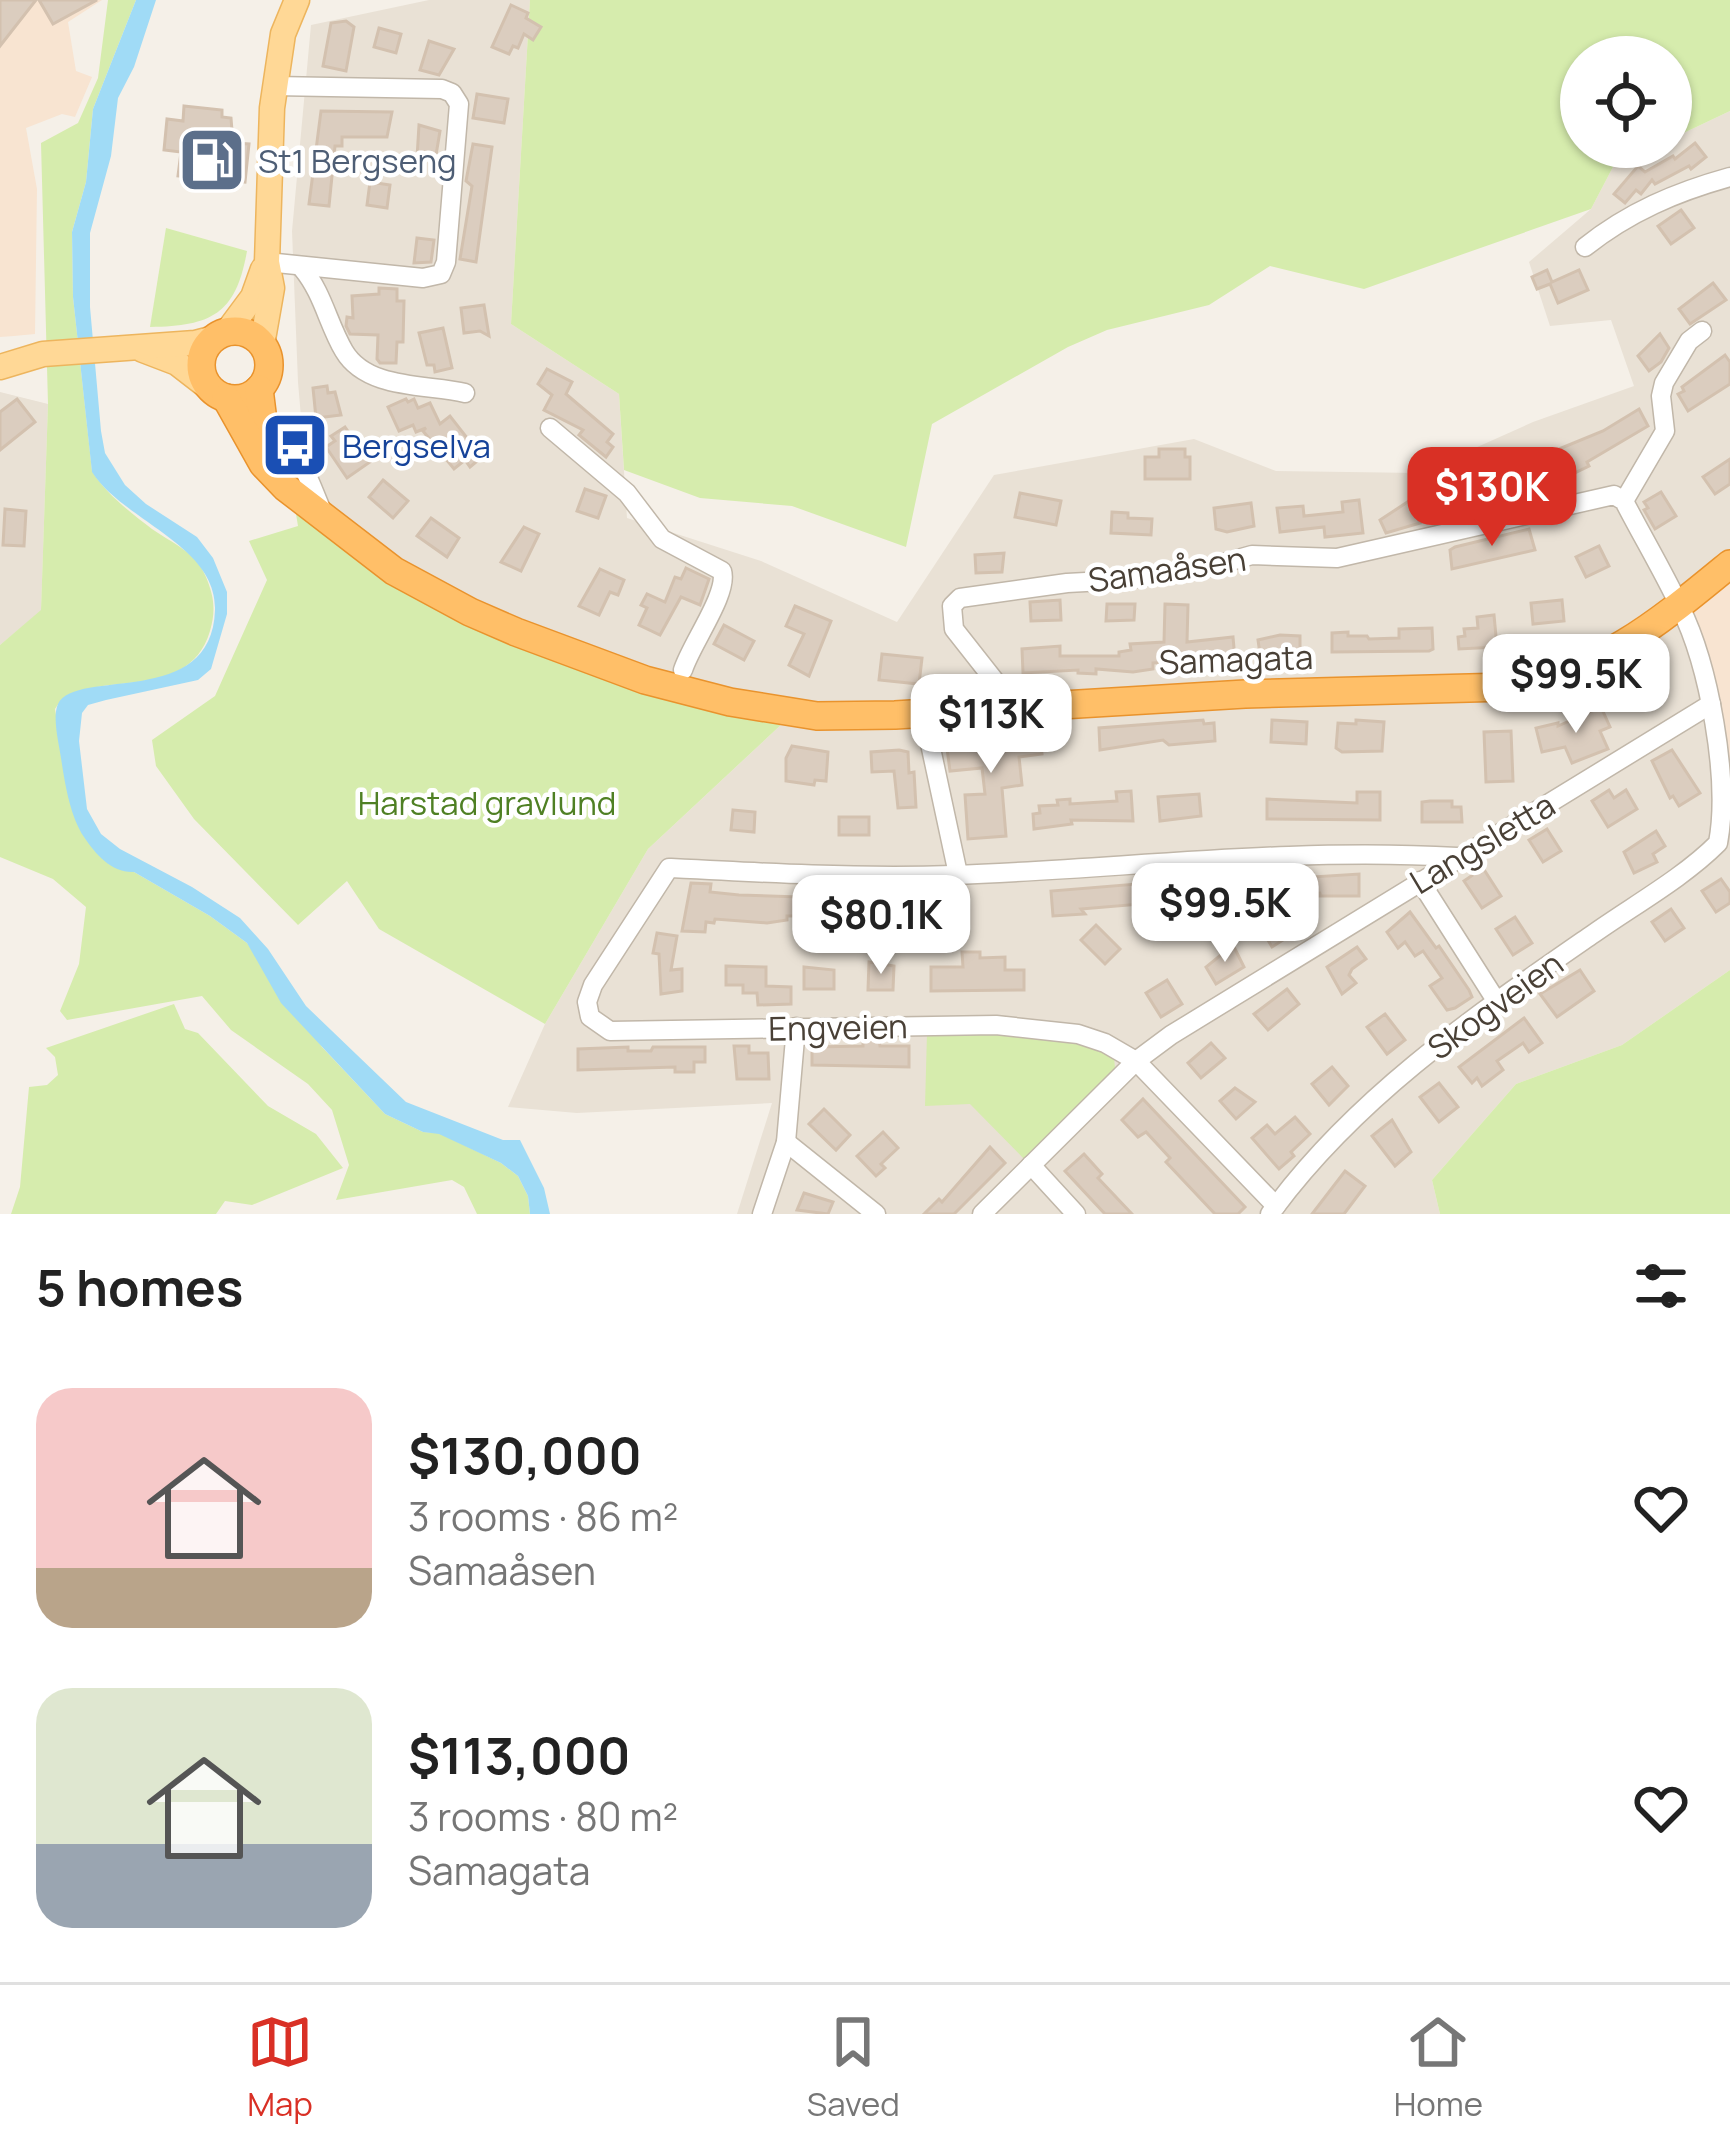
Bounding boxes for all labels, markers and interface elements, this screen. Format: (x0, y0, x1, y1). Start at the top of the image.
map controls (1560, 36, 1692, 168)
button: locate (1560, 36, 1692, 168)
fuel station icon: St1 Bergseng (177, 125, 247, 195)
place label: St1 Bergseng (258, 138, 457, 183)
bus stop icon: Bergselva (260, 410, 330, 480)
place label: Bergselva (342, 423, 491, 468)
pin: $130K (1408, 447, 1576, 549)
text: $130K (1434, 459, 1550, 513)
street label: Samaåsen (1085, 536, 1249, 602)
street label: Samagata (1158, 634, 1314, 684)
pin: $99.5K (1478, 634, 1674, 736)
text: $99.5K (1510, 646, 1642, 700)
pin: $113K (907, 674, 1075, 776)
text: $113K (938, 686, 1044, 740)
park label: Harstad gravlund (358, 780, 616, 825)
street label: Langsletta (1401, 782, 1563, 904)
pin: $99.5K (1127, 863, 1323, 965)
pin: $80.1K (783, 875, 979, 977)
text: $99.5K (1159, 875, 1291, 929)
text: $80.1K (819, 887, 943, 941)
street label: Skogveien (1418, 941, 1572, 1069)
street label: Engveien (768, 1003, 908, 1051)
text: 5 homes (36, 1252, 243, 1321)
icon: filters (1628, 1253, 1694, 1319)
text: $130,000 (408, 1420, 642, 1489)
icon: home (132, 1436, 276, 1580)
icon: heart (1628, 1475, 1694, 1541)
text: 3 rooms · 86 m² (408, 1489, 678, 1543)
text: Samaåsen (408, 1543, 596, 1597)
text: $113,000 (408, 1720, 631, 1789)
icon: home (132, 1736, 276, 1880)
icon: heart (1628, 1775, 1694, 1841)
text: 3 rooms · 80 m² (408, 1789, 678, 1843)
text: Samagata (408, 1843, 590, 1897)
tab: Map (247, 2009, 313, 2126)
tab: Saved (807, 2009, 900, 2126)
tab: Home (1394, 2009, 1483, 2126)

